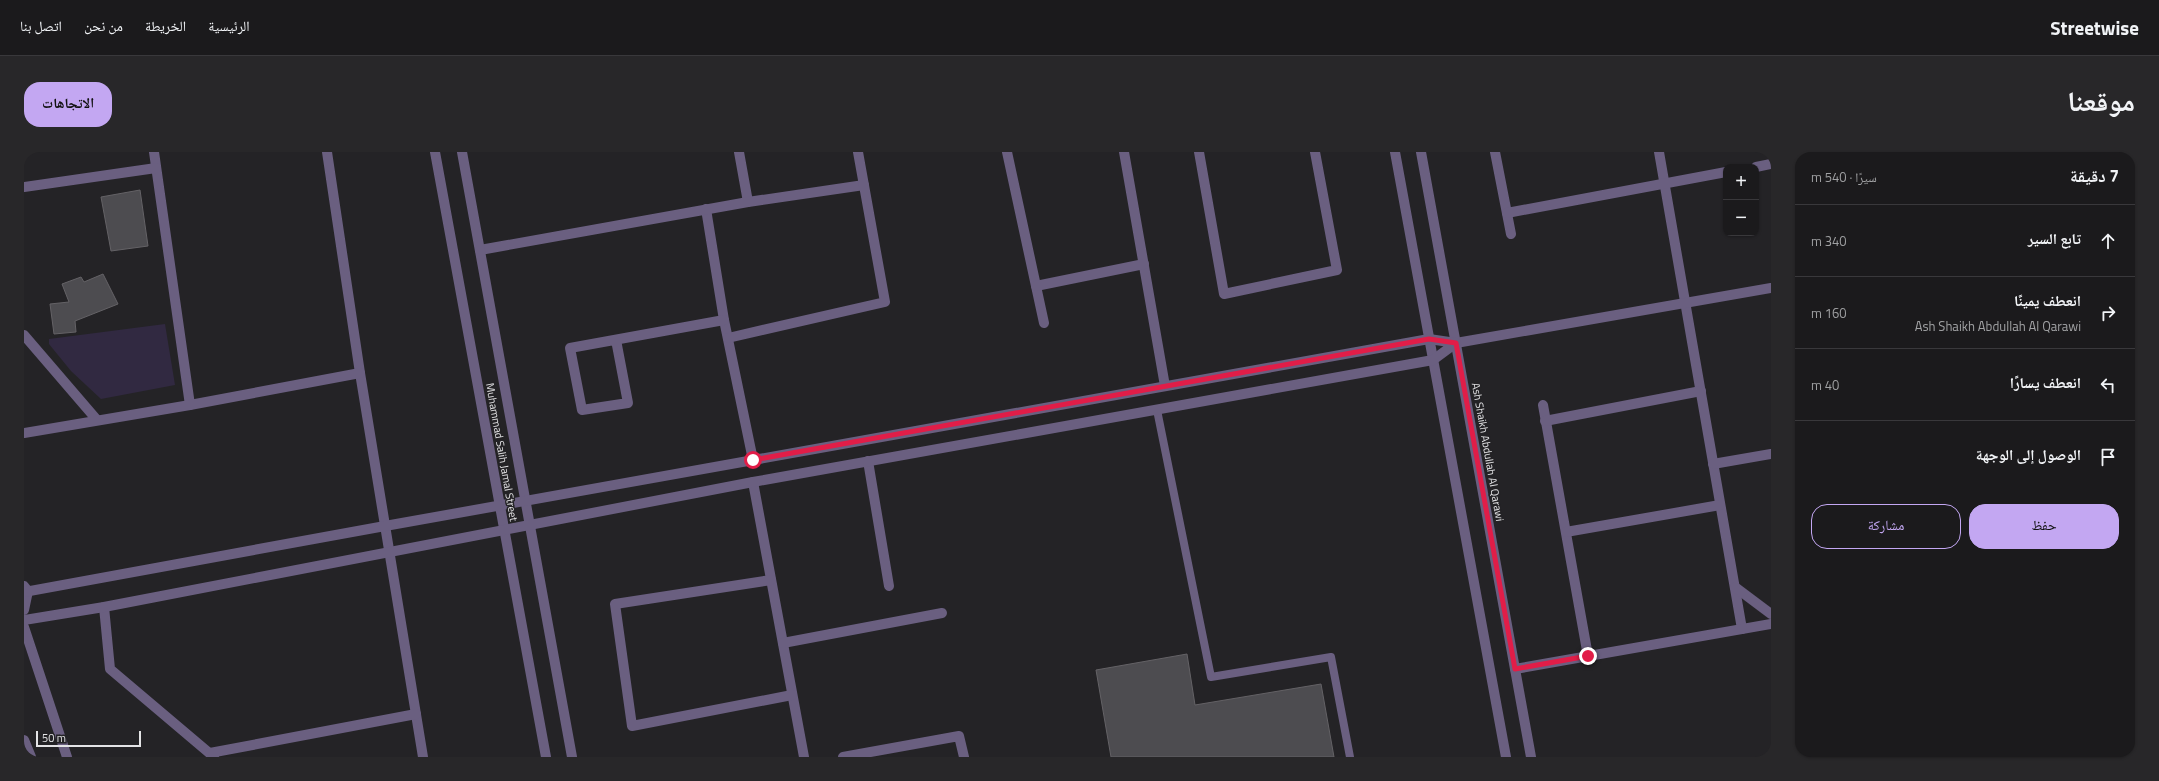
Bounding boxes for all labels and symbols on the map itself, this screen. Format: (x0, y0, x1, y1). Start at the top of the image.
street label: Ash Shaikh Abdullah Al Qarawi (1468, 381, 1508, 523)
street label: Muhammad Salih Jamal Street (482, 382, 522, 523)
route start (744, 451, 762, 469)
route end (1579, 647, 1597, 665)
scale bar (36, 729, 141, 748)

